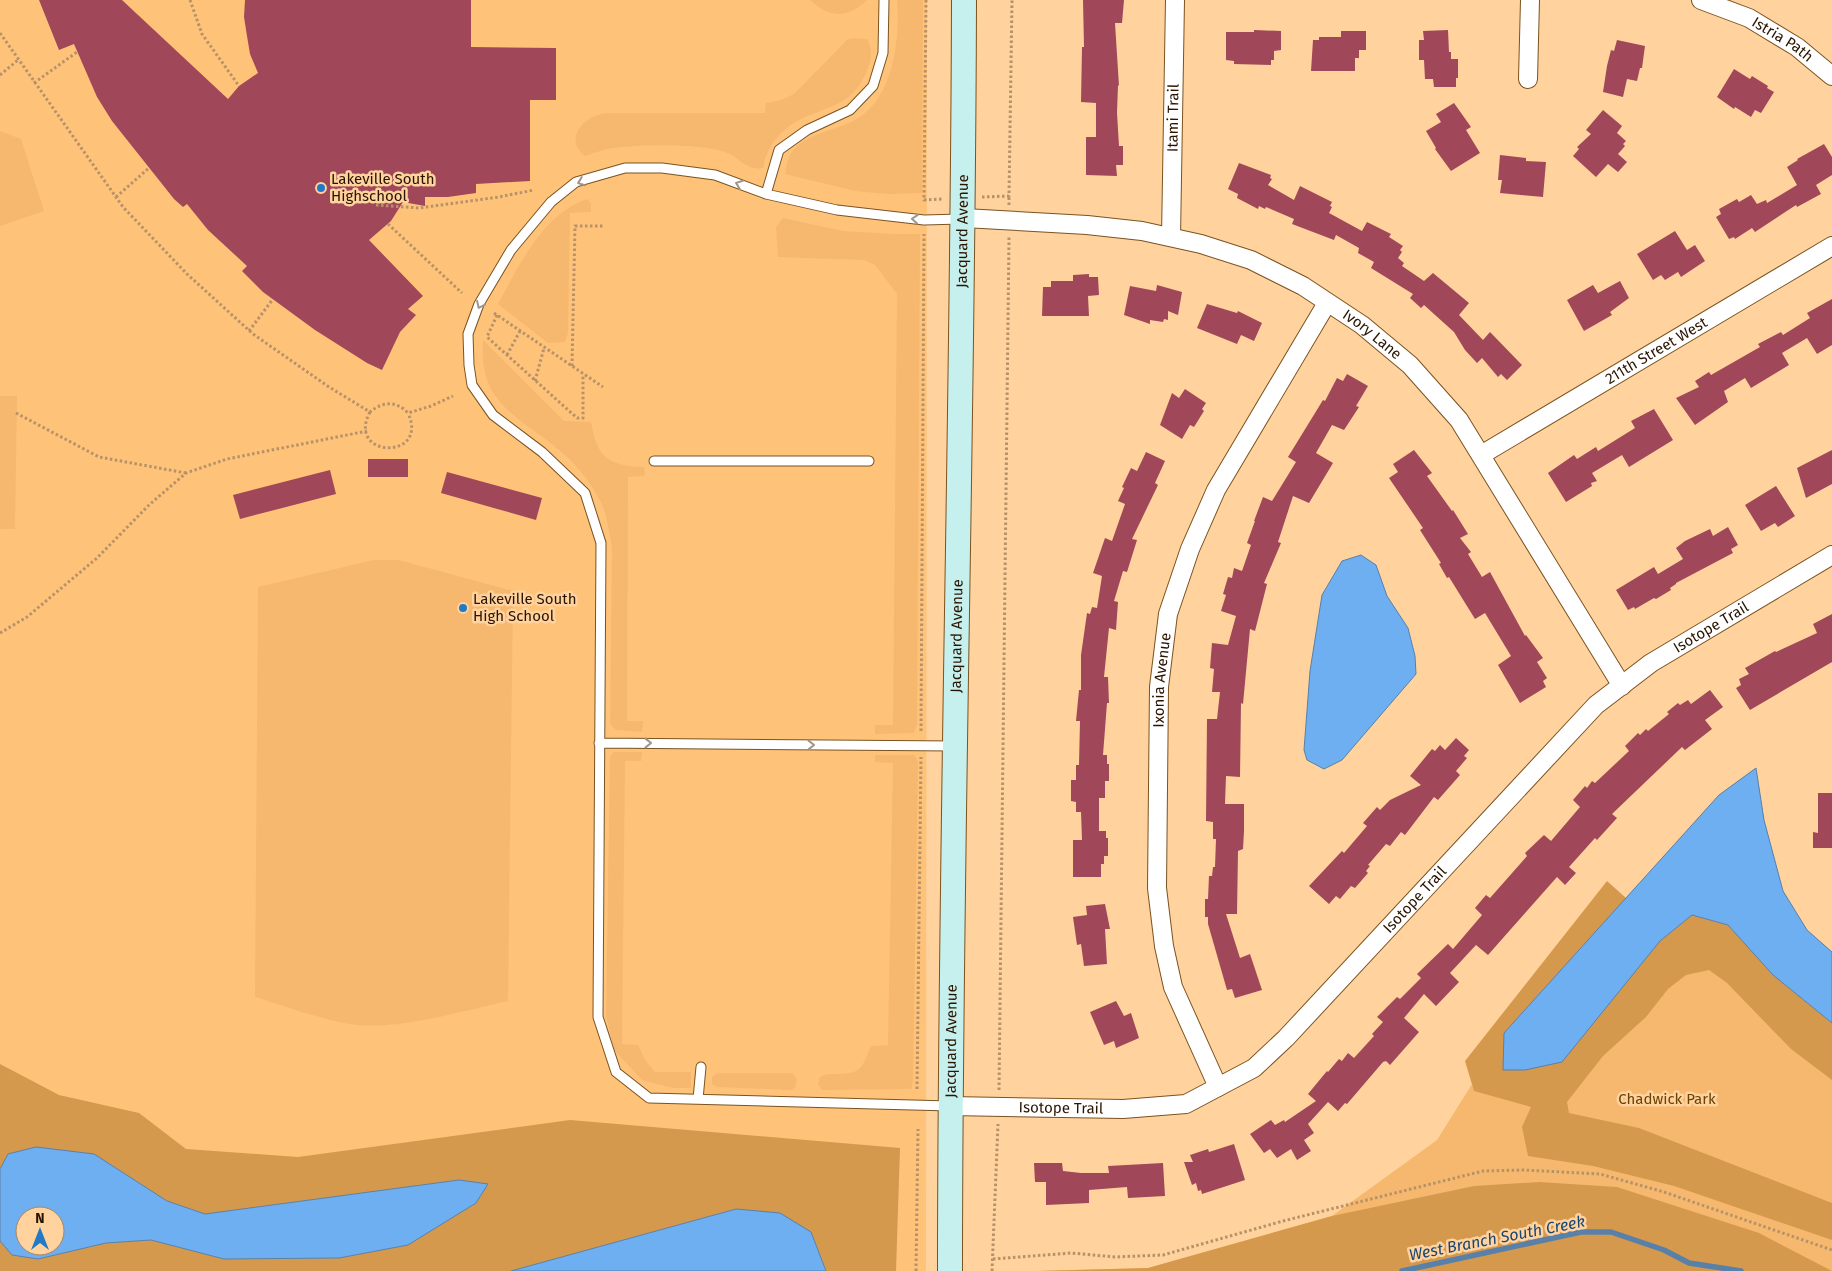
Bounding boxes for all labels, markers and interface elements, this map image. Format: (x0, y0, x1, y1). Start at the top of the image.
street label: Istria Path (1749, 13, 1817, 66)
street label: Itami Trail (1163, 83, 1183, 152)
place label: Lakeville South Highschool (331, 170, 435, 205)
street label: Jacquard Avenue (953, 174, 972, 288)
one-way arrow (577, 176, 586, 186)
one-way arrow (735, 180, 744, 190)
marker: Lakeville South Highschool (315, 182, 327, 194)
one-way arrow (911, 214, 919, 225)
one-way arrow (475, 300, 486, 309)
street label: Ivory Lane (1339, 306, 1405, 363)
street label: 211th Street West (1602, 313, 1711, 388)
street label: Jacquard Avenue (947, 579, 967, 693)
place label: Lakeville South High School (473, 590, 577, 625)
street label: Isotope Trail (1670, 598, 1752, 657)
marker: Lakeville South High School (457, 602, 469, 614)
street label: Ixonia Avenue (1150, 632, 1175, 728)
one-way arrow (644, 738, 652, 748)
one-way arrow (807, 740, 815, 750)
street label: Isotope Trail (1379, 862, 1451, 937)
street label: Jacquard Avenue (942, 984, 961, 1098)
park label: Chadwick Park (1618, 1090, 1716, 1108)
street label: Isotope Trail (1018, 1098, 1104, 1118)
north arrow (15, 1206, 65, 1256)
text: N (35, 1210, 45, 1227)
water label: West Branch South Creek (1407, 1212, 1587, 1264)

